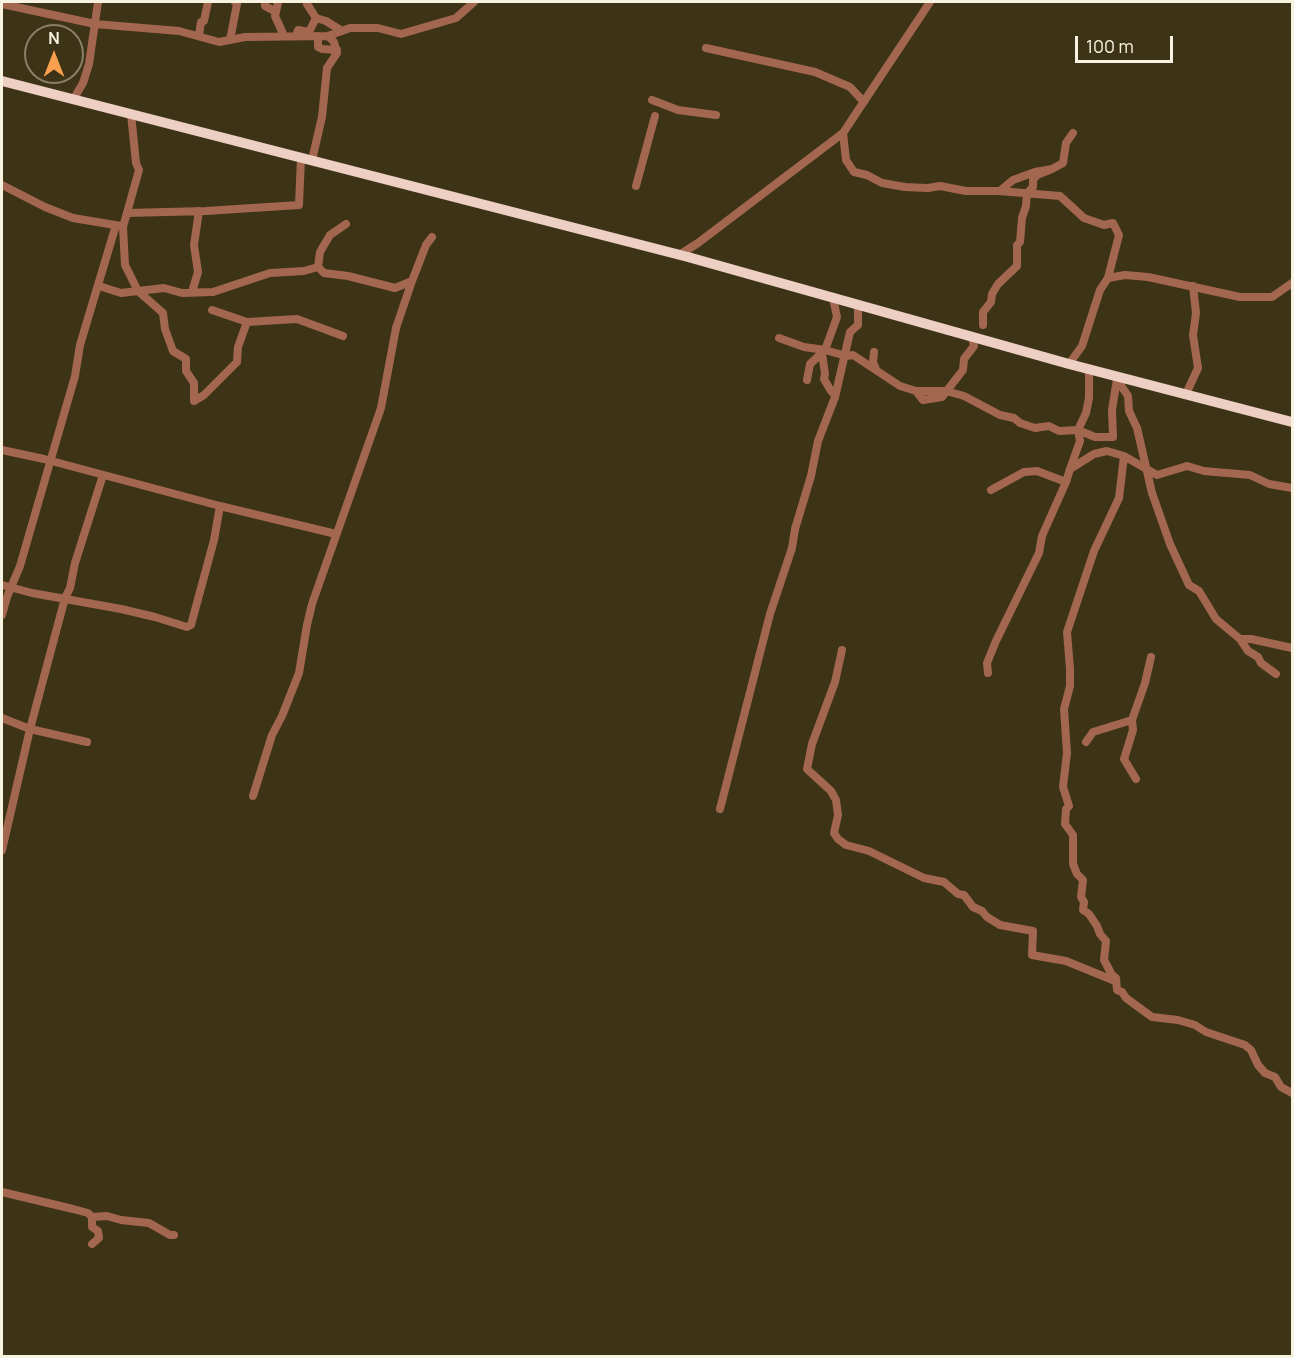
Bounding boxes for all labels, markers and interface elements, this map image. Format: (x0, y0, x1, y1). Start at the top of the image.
north arrow (24, 24, 84, 84)
scale bar (1078, 24, 1176, 62)
text: N (48, 27, 60, 49)
text: 100 m (1086, 34, 1134, 58)

